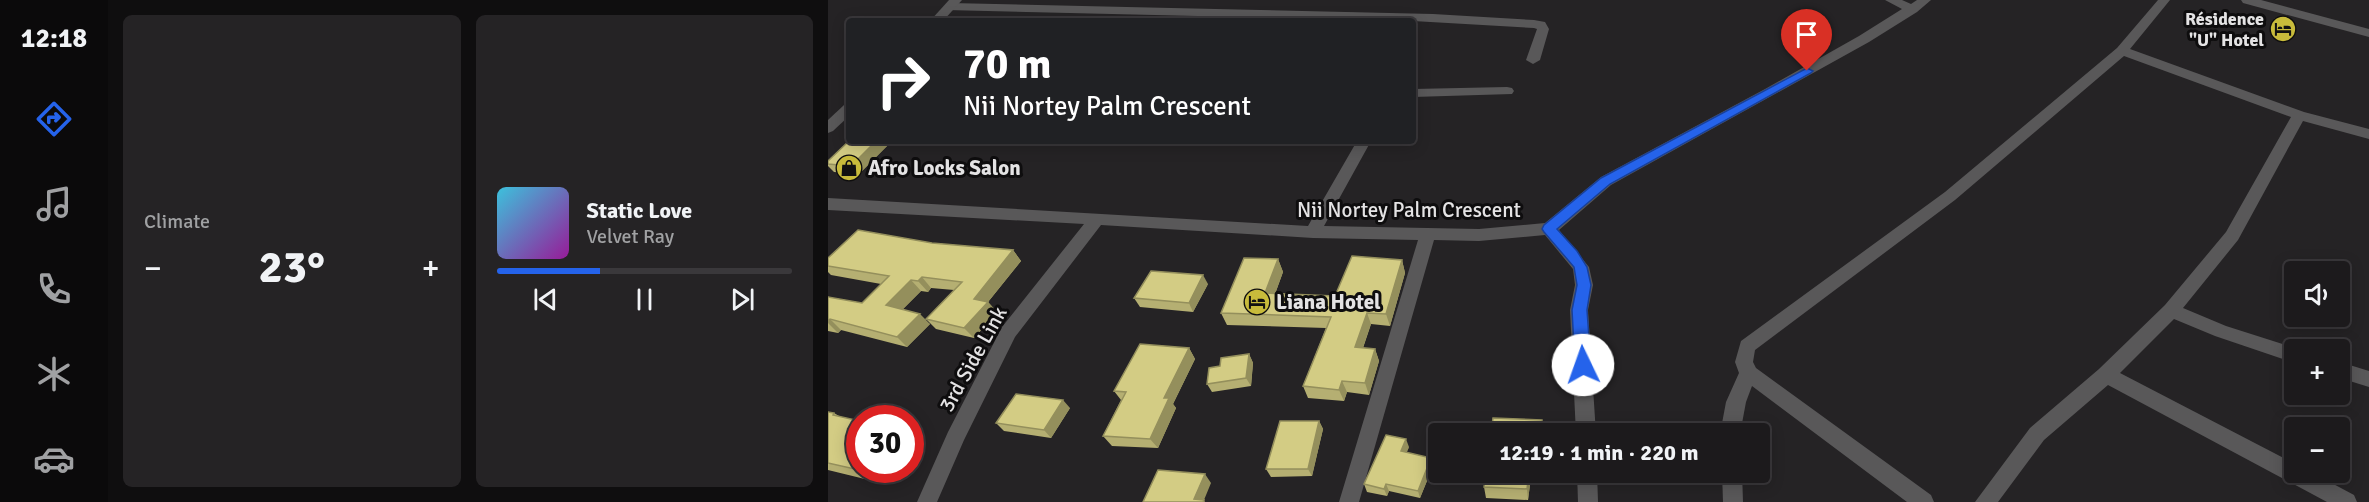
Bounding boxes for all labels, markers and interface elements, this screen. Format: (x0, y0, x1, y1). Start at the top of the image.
place label: Résidence "U" Hotel (2185, 8, 2264, 51)
pin (1781, 9, 1832, 71)
hotel icon: Résidence "U" Hotel (2268, 14, 2298, 44)
icon: arrive (1790, 18, 1823, 51)
text: 12:18 (21, 22, 87, 55)
text: 70 m (963, 39, 1052, 90)
icon: right (864, 42, 942, 120)
text: Nii Nortey Palm Crescent (963, 90, 1251, 123)
icon: directions (33, 98, 75, 140)
shop icon: Afro Locks Salon (834, 153, 864, 183)
place label: Afro Locks Salon (868, 155, 1021, 181)
icon: music (33, 183, 75, 225)
text: Static Love (587, 197, 692, 224)
street label: Nii Nortey Palm Crescent (1297, 197, 1521, 223)
text: Climate (144, 209, 210, 234)
text: Velvet Ray (587, 224, 674, 249)
text: 23° (258, 240, 325, 295)
text: − (144, 248, 162, 289)
text: + (422, 248, 439, 289)
map controls (2284, 261, 2350, 483)
button: sound (2284, 261, 2350, 327)
icon: phone (33, 268, 75, 310)
icon: previous (529, 283, 562, 316)
icon: pause (628, 283, 661, 316)
icon: next (726, 283, 759, 316)
hotel icon: Liana Hotel (1242, 287, 1272, 317)
place label: Liana Hotel (1276, 289, 1381, 315)
street label: 3rd Side Link (933, 301, 1013, 416)
position arrow (1551, 333, 1615, 397)
button: + (2284, 339, 2350, 405)
icon: climate (33, 353, 75, 395)
speed limit sign: 30 (846, 405, 924, 483)
button: − (2284, 417, 2350, 483)
icon: car (33, 438, 75, 480)
text: 12:19 · 1 min · 220 m (1499, 439, 1699, 466)

